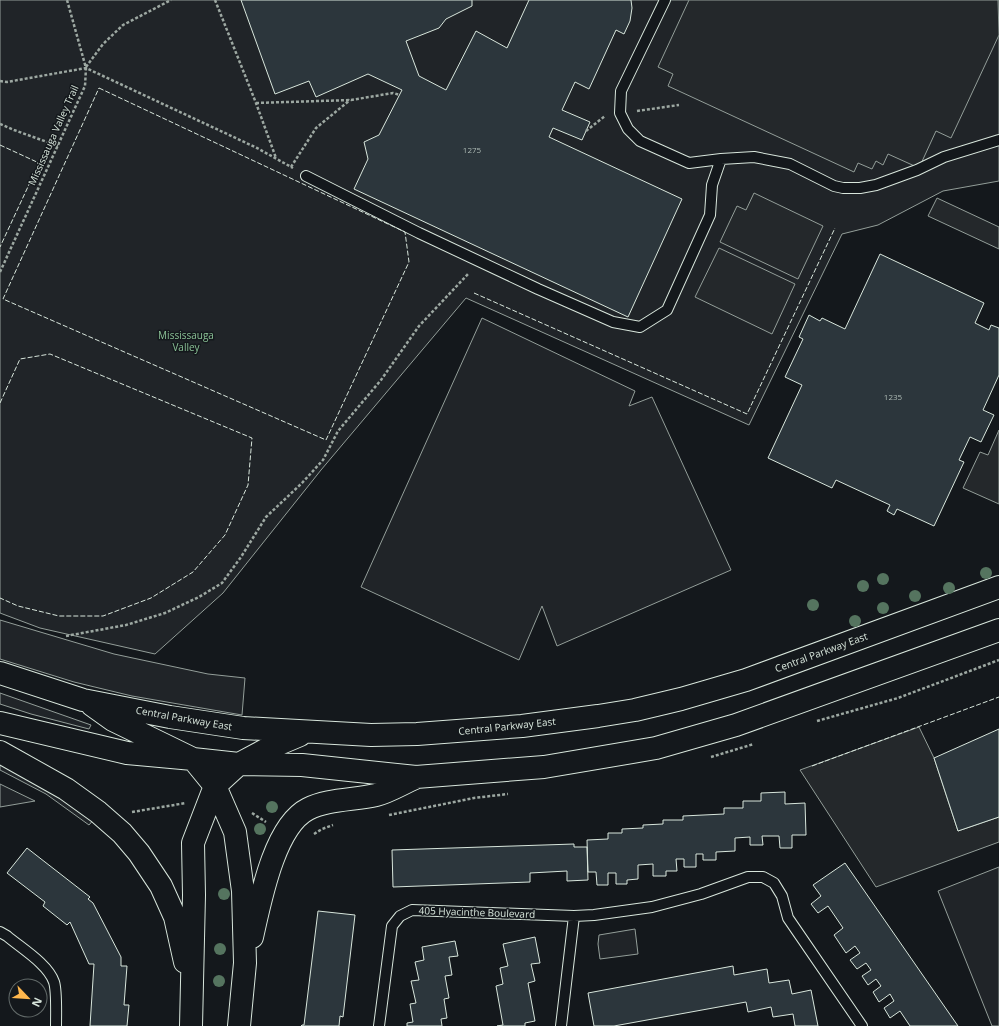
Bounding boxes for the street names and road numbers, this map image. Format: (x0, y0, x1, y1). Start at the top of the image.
street label: Mississauga Valley Trail (25, 83, 81, 187)
street label: Central Parkway East (773, 629, 870, 675)
street label: Central Parkway East (135, 703, 234, 733)
street label: Central Parkway East (458, 714, 557, 738)
street label: 405 Hyacinthe Boulevard (419, 903, 535, 921)

